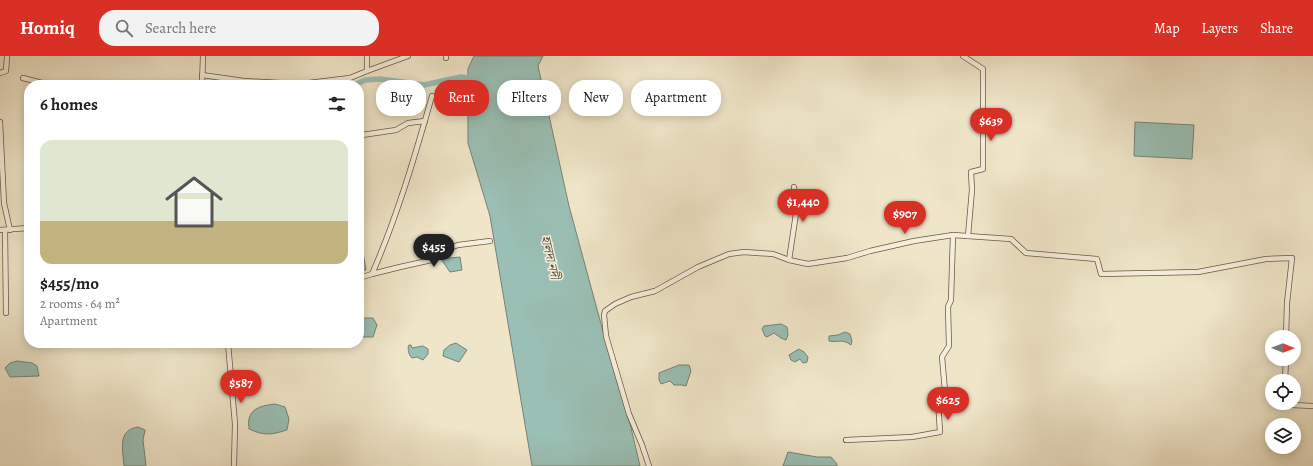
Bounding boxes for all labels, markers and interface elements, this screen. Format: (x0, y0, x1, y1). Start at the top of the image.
search box (99, 10, 379, 46)
text: Homiq (20, 15, 75, 41)
icon: search (113, 17, 135, 39)
text: Search here (145, 18, 216, 38)
text: Map (1154, 19, 1180, 38)
text: Layers (1202, 19, 1238, 38)
text: Share (1260, 19, 1293, 38)
chip: Buy (376, 80, 426, 116)
chip: Rent (434, 80, 489, 116)
chip: Filters (497, 80, 561, 116)
chip: New (569, 80, 623, 116)
chip: Apartment (631, 80, 721, 116)
text: 6 homes (40, 93, 98, 116)
icon: filters (326, 93, 348, 115)
pin: $639 (967, 108, 1015, 142)
text: $639 (979, 112, 1003, 129)
icon: home (158, 166, 230, 238)
pin: $1,440 (770, 189, 836, 223)
text: $1,440 (787, 193, 819, 210)
pin: $907 (881, 201, 929, 235)
text: $907 (893, 205, 917, 222)
pin: $455 (410, 234, 458, 268)
water label: হালদা নদী (537, 234, 564, 282)
text: $455 (422, 238, 446, 255)
text: $455/mo (40, 272, 99, 295)
text: 2 rooms · 64 m² (40, 295, 120, 312)
text: Apartment (40, 312, 98, 329)
north arrow (1265, 330, 1301, 366)
map controls (1265, 330, 1301, 454)
pin: $587 (217, 370, 265, 404)
text: $587 (229, 374, 253, 391)
button: locate (1265, 374, 1301, 410)
pin: $625 (924, 387, 972, 421)
text: $625 (936, 391, 960, 408)
button: layers (1265, 418, 1301, 454)

